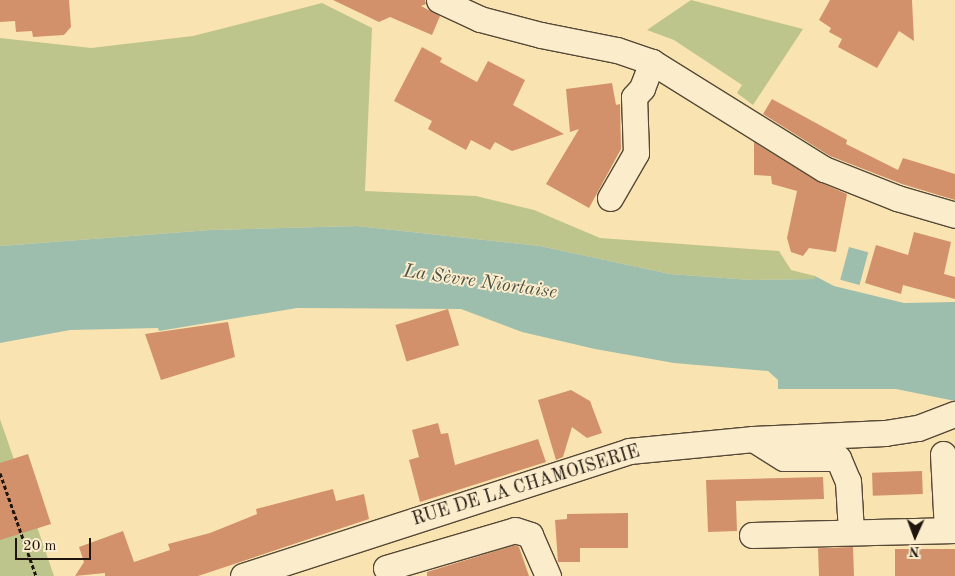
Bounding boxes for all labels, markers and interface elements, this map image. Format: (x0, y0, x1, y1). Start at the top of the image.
water label: La Sèvre Niortaise (402, 261, 558, 305)
street label: RUE DE LA CHAMOISERIE (410, 441, 642, 531)
north arrow (890, 511, 940, 561)
scale bar (18, 528, 94, 560)
text: 20 m (23, 539, 57, 554)
text: N (909, 544, 920, 558)

